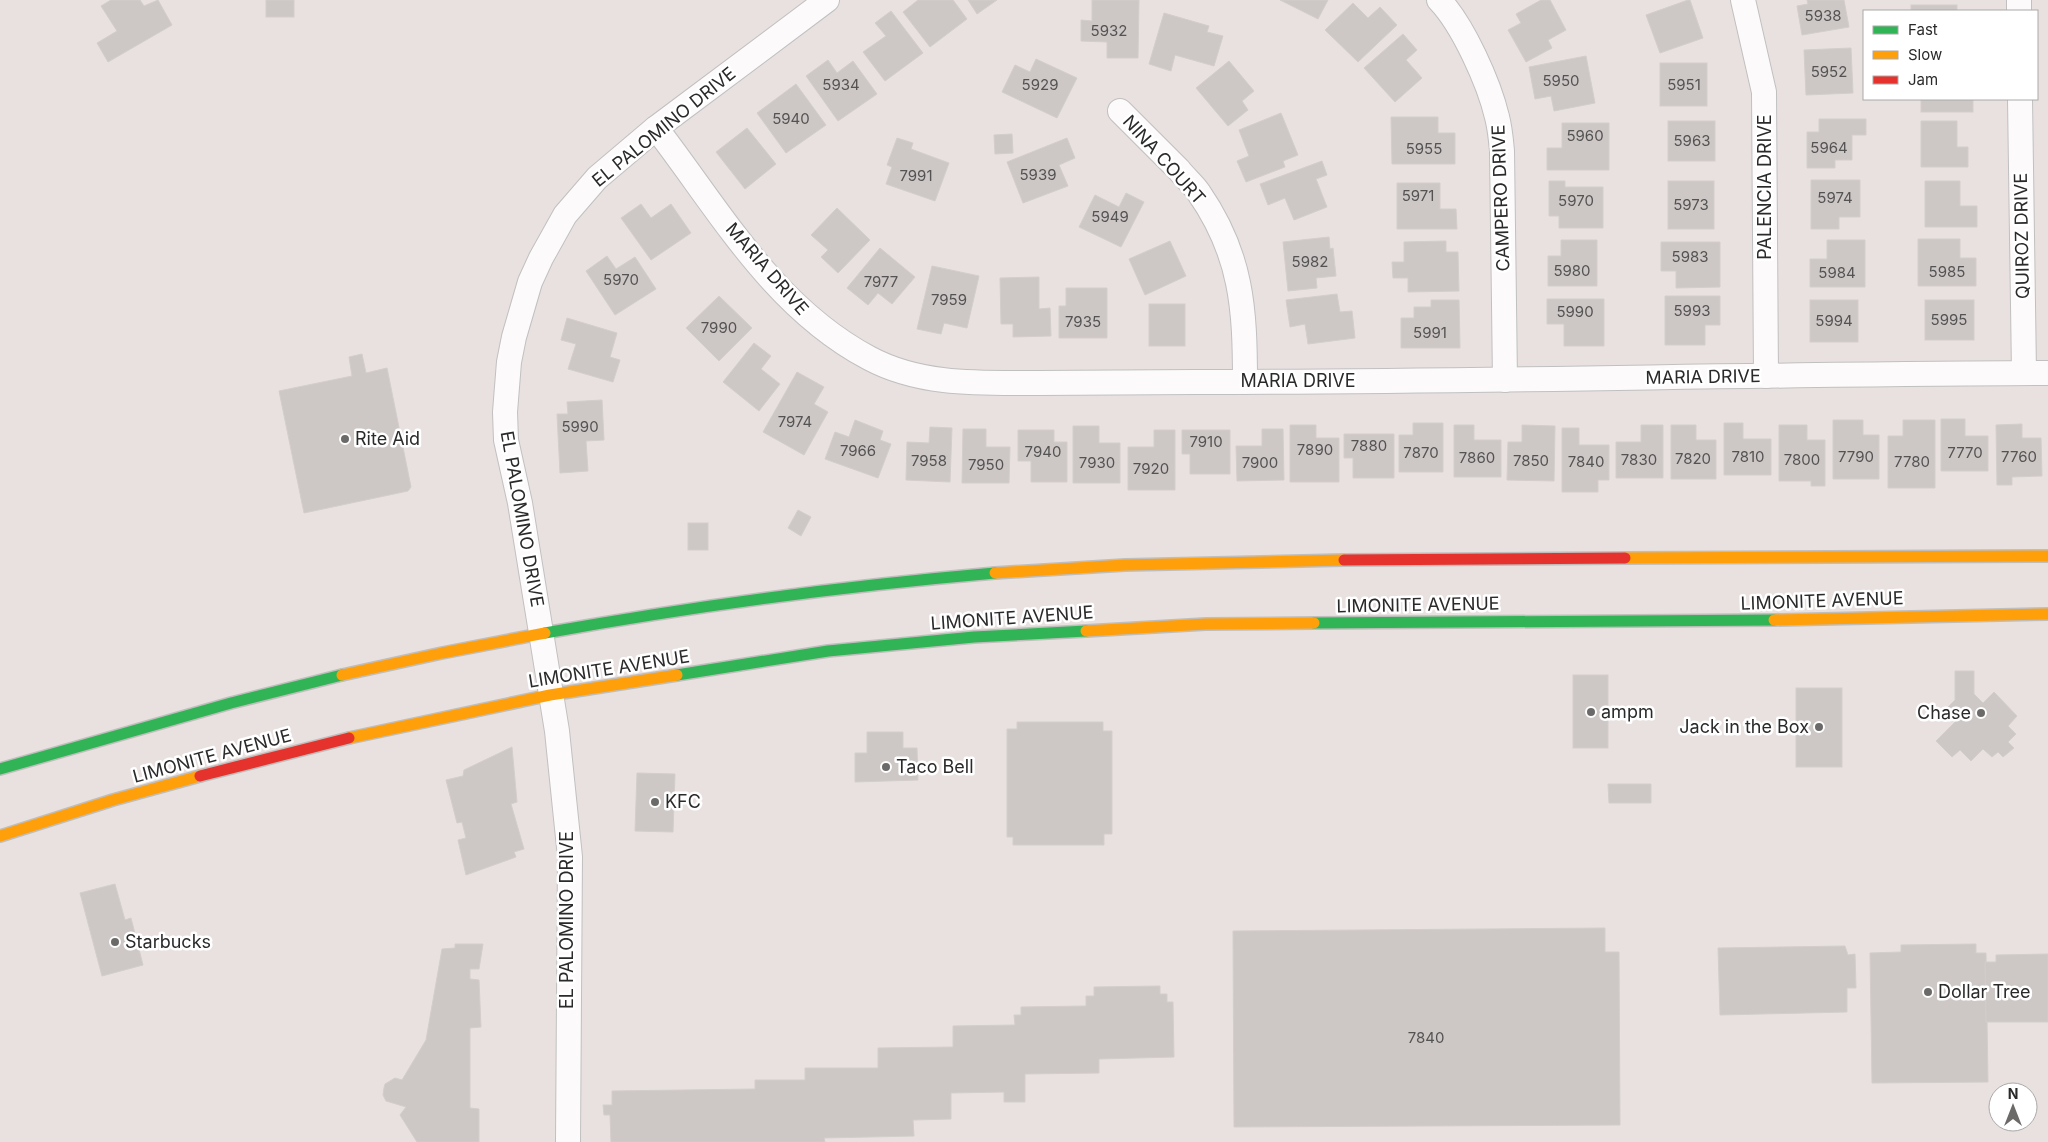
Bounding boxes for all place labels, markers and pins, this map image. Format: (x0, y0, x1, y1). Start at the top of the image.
place label: Rite Aid (355, 428, 420, 449)
marker: Rite Aid (339, 433, 351, 445)
place label: ampm (1601, 701, 1654, 722)
place label: Chase (1917, 702, 1971, 723)
marker: ampm (1585, 706, 1597, 718)
marker: Chase (1975, 707, 1987, 719)
place label: Jack in the Box (1679, 716, 1809, 737)
marker: Jack in the Box (1813, 721, 1825, 733)
place label: Taco Bell (896, 756, 974, 777)
marker: Taco Bell (880, 761, 892, 773)
place label: KFC (665, 791, 701, 812)
marker: KFC (649, 796, 661, 808)
place label: Starbucks (125, 931, 211, 952)
marker: Starbucks (109, 936, 121, 948)
place label: Dollar Tree (1938, 981, 2031, 1002)
marker: Dollar Tree (1922, 986, 1934, 998)

